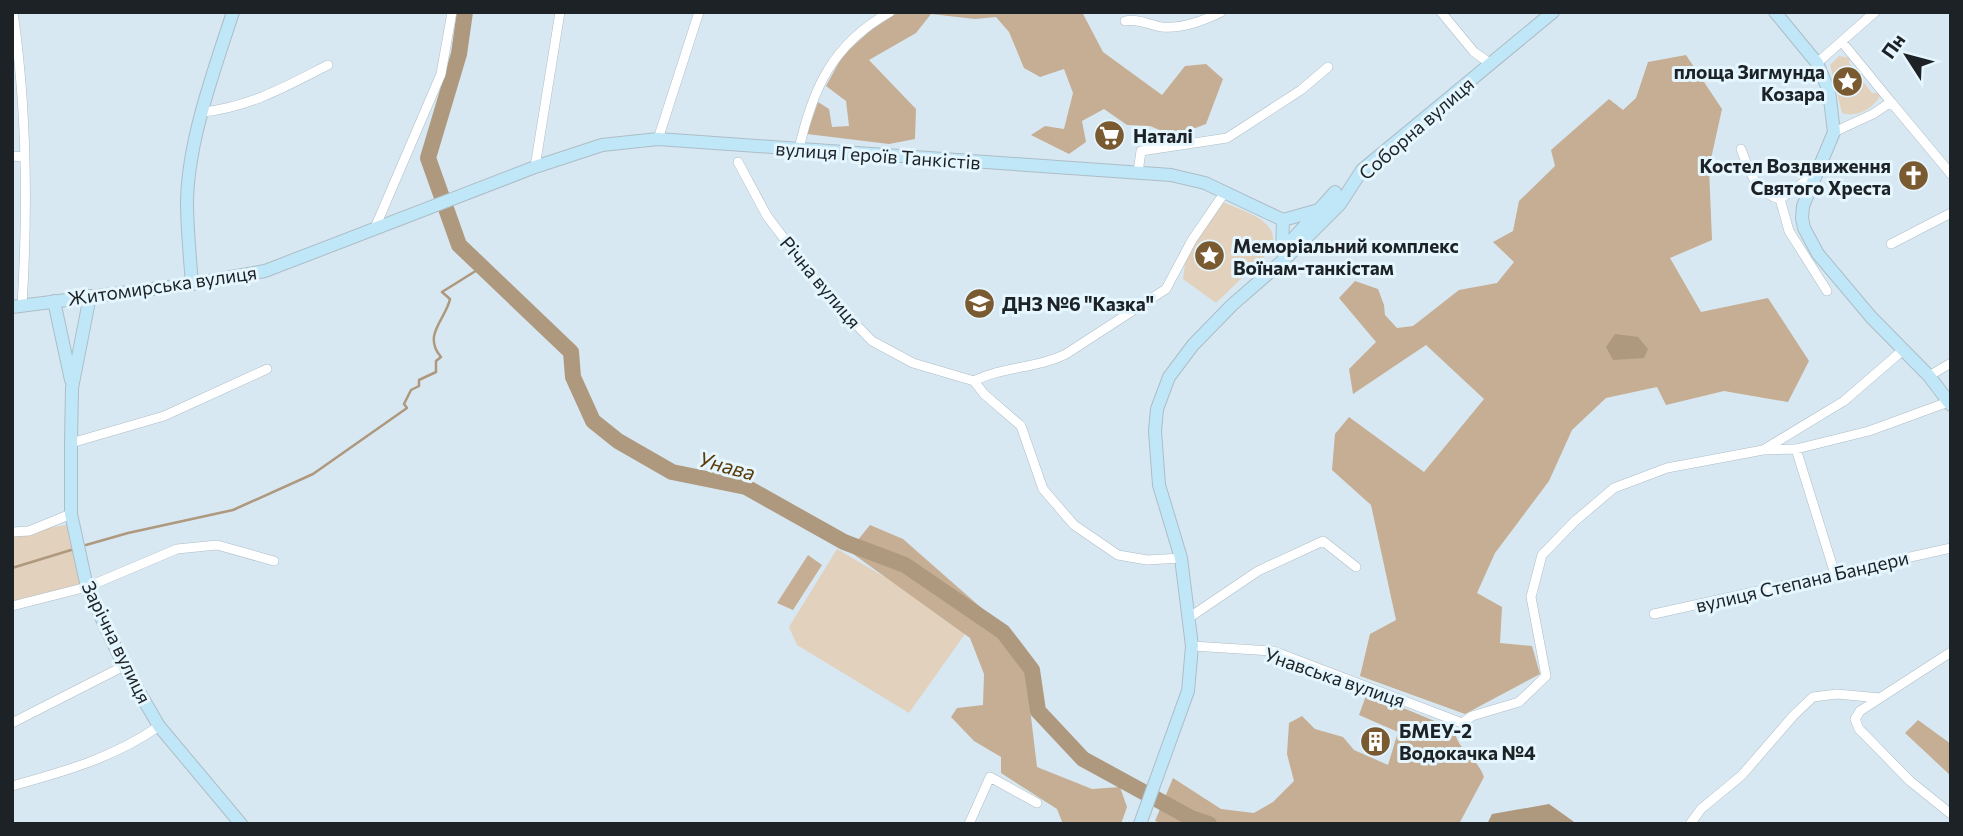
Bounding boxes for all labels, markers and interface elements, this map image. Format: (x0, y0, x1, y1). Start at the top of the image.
north arrow (1872, 21, 1942, 91)
text: Пн (1876, 29, 1910, 63)
place label: площа Зигмунда Козара (1674, 60, 1825, 105)
place icon: площа Зигмунда Козара (1831, 65, 1865, 99)
street label: Соборна вулиця (1354, 72, 1478, 184)
supermarket icon: Наталі (1093, 118, 1127, 152)
place label: Наталі (1133, 124, 1193, 147)
street label: вулиця Героїв Танкістів (775, 136, 981, 174)
place label: Костел Воздвиження Святого Хреста (1699, 154, 1891, 199)
church icon: Костел Воздвиження Святого Хреста (1897, 159, 1931, 193)
street label: Річна вулиця (776, 231, 866, 333)
place label: Меморіальний комплекс Воїнам-танкістам (1233, 234, 1459, 279)
place icon: Меморіальний комплекс Воїнам-танкістам (1193, 239, 1227, 273)
street label: Житомирська вулиця (66, 260, 258, 310)
school or university icon: ДНЗ №6 "Казка" (962, 286, 996, 320)
place label: ДНЗ №6 "Казка" (1002, 292, 1154, 315)
water label: Унава (696, 445, 758, 485)
street label: вулиця Степана Бандери (1693, 545, 1911, 617)
street label: Зарічна вулиця (77, 577, 157, 707)
street label: Унавська вулиця (1262, 642, 1408, 712)
place label: БМЕУ-2 Водокачка №4 (1399, 719, 1536, 764)
building icon: БМЕУ-2 Водокачка №4 (1359, 724, 1393, 758)

